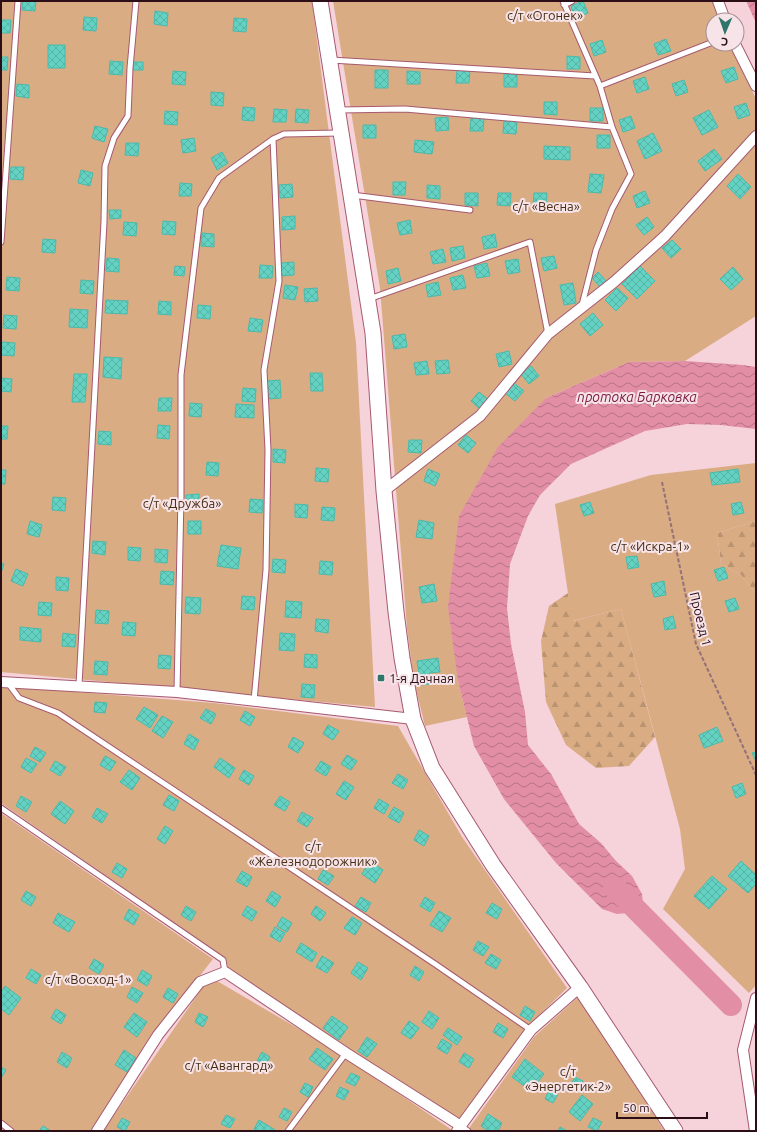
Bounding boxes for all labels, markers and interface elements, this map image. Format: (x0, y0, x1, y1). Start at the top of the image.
park label: с/т «Огонек» (507, 8, 583, 22)
north arrow (705, 12, 745, 52)
text: С (721, 36, 728, 48)
park label: с/т «Весна» (512, 199, 580, 213)
water label: протока Барковка (577, 389, 697, 405)
park label: с/т «Дружба» (143, 496, 221, 510)
park label: с/т «Искра-1» (610, 539, 690, 553)
street label: Проезд 1 (687, 590, 715, 648)
place label: 1-я Дачная (389, 671, 454, 685)
marker: 1-я Дачная (376, 673, 386, 683)
park label: с/т «Железнодорожник» (249, 839, 377, 868)
park label: с/т «Восход-1» (45, 972, 131, 986)
park label: с/т «Авангард» (185, 1058, 273, 1072)
park label: с/т «Энергетик-2» (525, 1064, 611, 1093)
scale bar (617, 1094, 707, 1120)
text: 50 m (623, 1101, 650, 1114)

